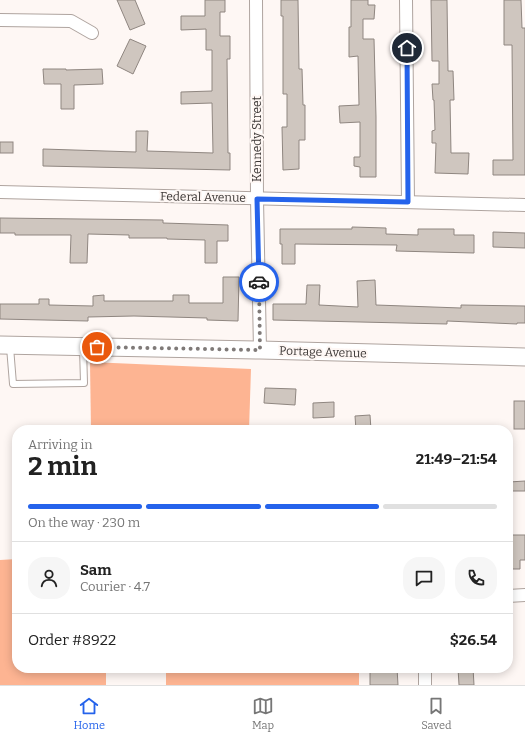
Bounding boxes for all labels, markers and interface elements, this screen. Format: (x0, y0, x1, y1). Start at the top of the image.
pin (390, 31, 424, 65)
icon: home (396, 37, 418, 59)
street label: Kennedy Street (250, 95, 264, 182)
street label: Federal Avenue (160, 189, 246, 205)
courier (239, 262, 279, 302)
icon: car (248, 271, 270, 293)
pin (80, 330, 114, 364)
icon: bag (86, 336, 108, 358)
street label: Portage Avenue (279, 343, 367, 361)
text: Arriving in (28, 437, 93, 452)
text: 21:49–21:54 (416, 450, 497, 468)
text: 2 min (28, 451, 97, 482)
text: On the way · 230 m (28, 515, 140, 530)
button: person (28, 557, 70, 599)
button: chat (403, 557, 445, 599)
button: phone (455, 557, 497, 599)
text: Sam (80, 561, 112, 579)
text: Courier · 4.7 (80, 579, 150, 594)
text: Order #8922 (28, 631, 116, 649)
text: $26.54 (450, 631, 497, 649)
tab: Home (74, 695, 105, 732)
tab: Map (252, 695, 274, 732)
tab: Saved (421, 695, 451, 732)

